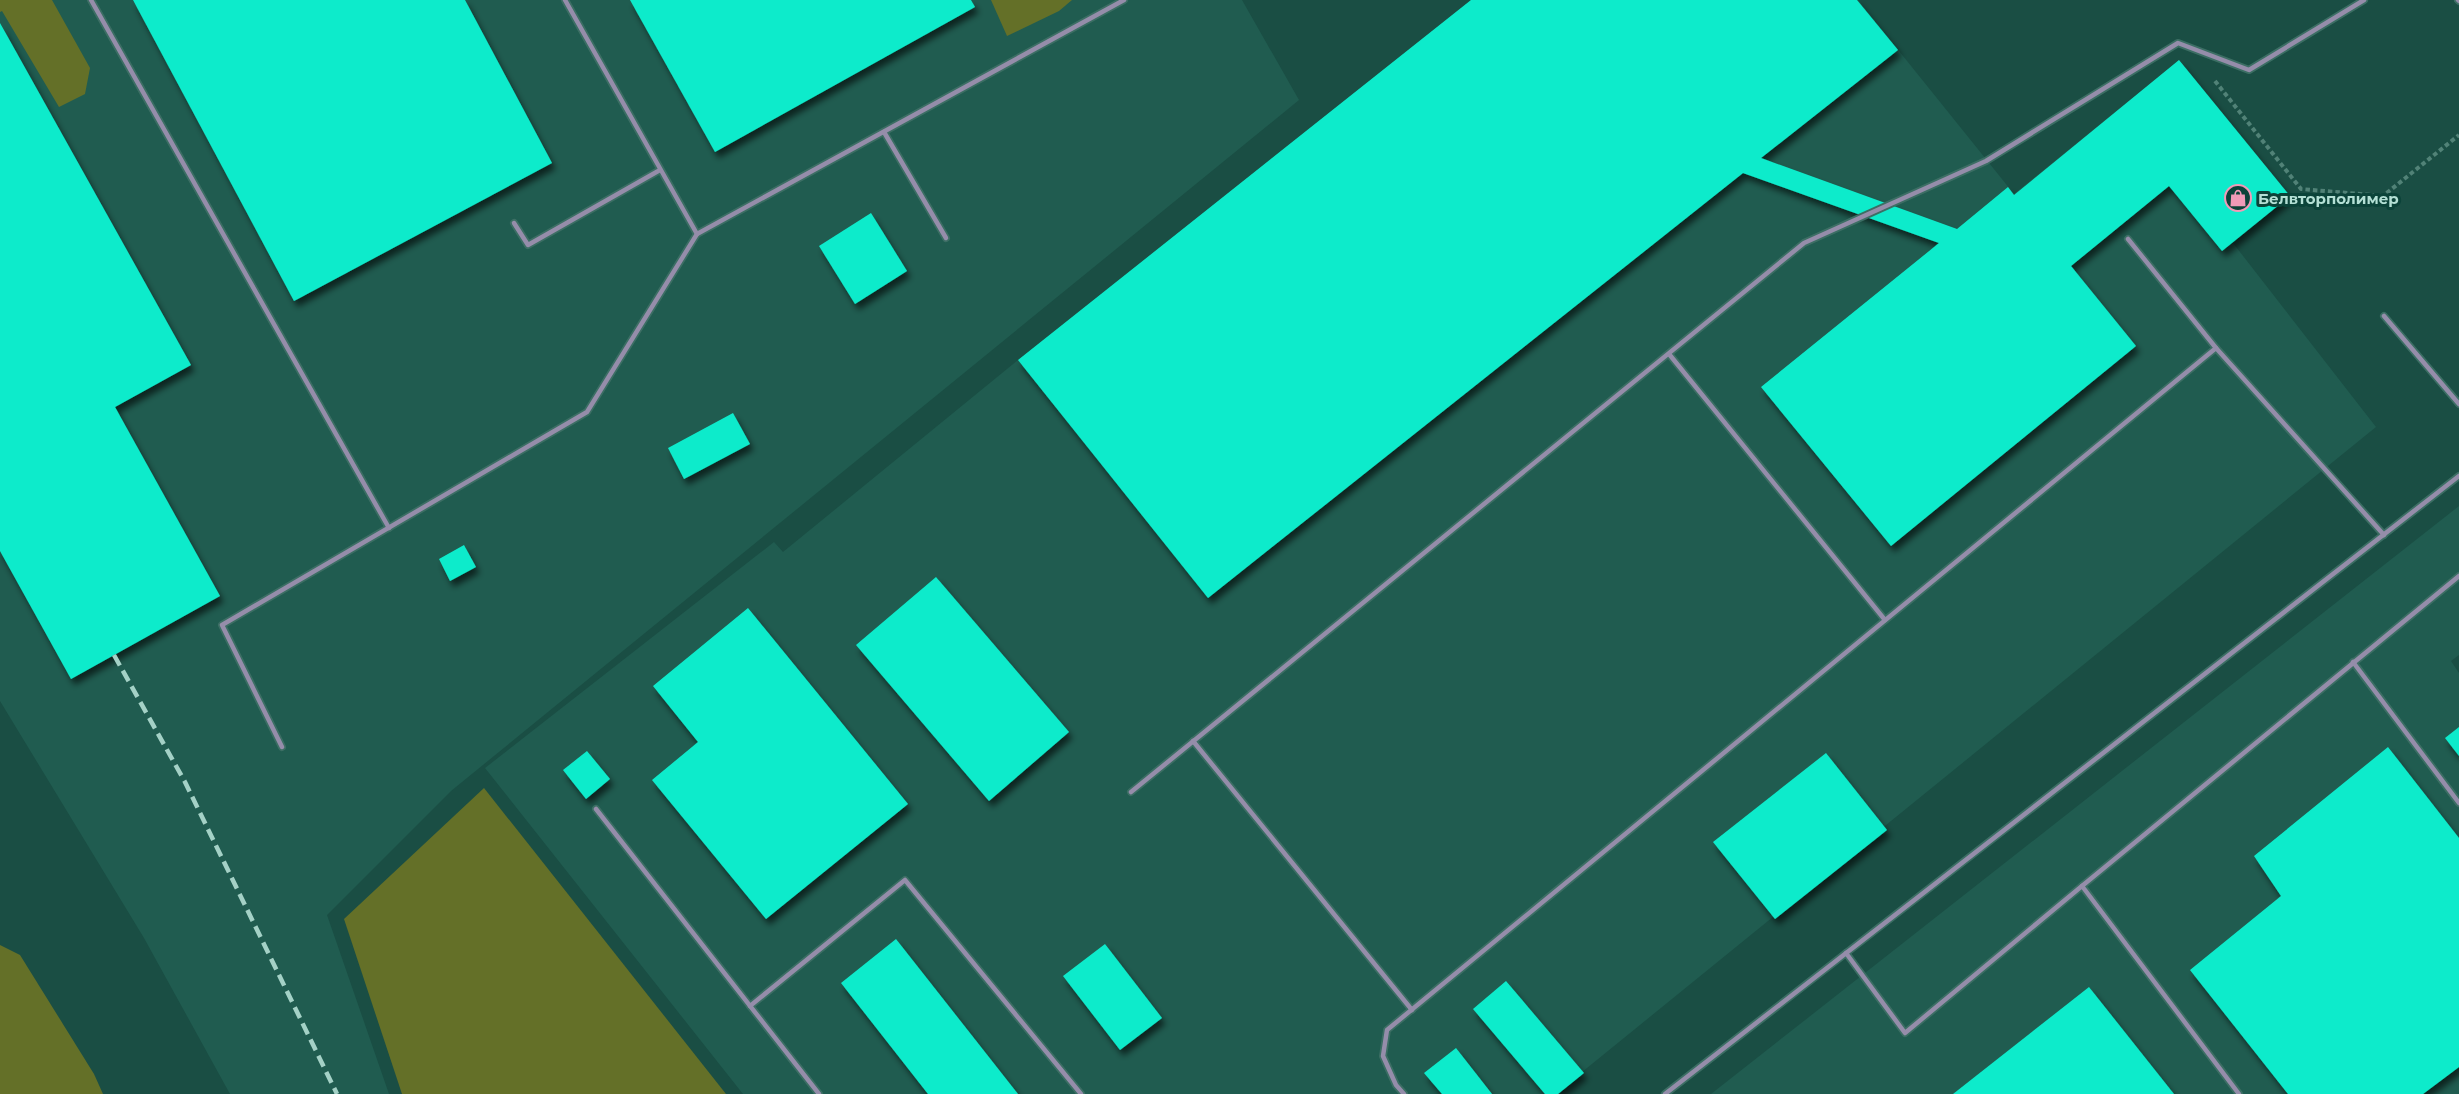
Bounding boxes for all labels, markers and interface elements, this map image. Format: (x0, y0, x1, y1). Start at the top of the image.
shop icon: Белвторполимер (2223, 183, 2253, 213)
place label: Белвторполимер (2258, 189, 2399, 208)

